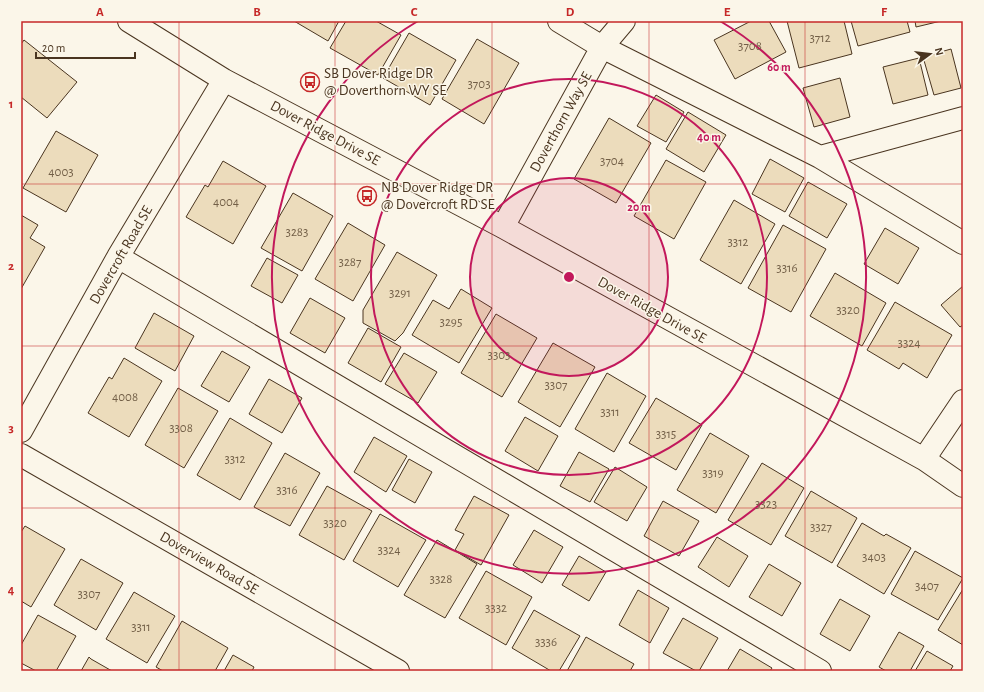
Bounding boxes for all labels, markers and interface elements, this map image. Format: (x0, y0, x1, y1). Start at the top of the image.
text: A (96, 6, 104, 19)
text: B (253, 6, 261, 19)
text: C (411, 6, 418, 19)
text: D (566, 6, 575, 19)
text: E (724, 6, 731, 19)
text: F (881, 6, 888, 19)
house number: 3712 (809, 32, 831, 45)
scale bar (36, 34, 135, 60)
north arrow (910, 34, 950, 74)
house number: 3708 (738, 40, 762, 53)
text: 20 m (42, 42, 65, 54)
text: N (933, 46, 945, 57)
text: 60 m (767, 61, 791, 73)
place label: SB Dover Ridge DR @ Doverthorn WY SE (324, 66, 447, 98)
street label: Doverthorn Way SE (527, 69, 595, 175)
bus stop icon: SB Dover Ridge DR @ Doverthorn WY SE (299, 71, 321, 93)
house number: 3703 (468, 78, 491, 91)
text: 1 (9, 98, 13, 111)
street label: Dover Ridge Drive SE (268, 98, 382, 168)
text: 40 m (697, 131, 721, 143)
house number: 3704 (600, 155, 624, 168)
house number: 4003 (48, 166, 74, 179)
place label: NB Dover Ridge DR @ Dovercroft RD SE (381, 180, 495, 212)
bus stop icon: NB Dover Ridge DR @ Dovercroft RD SE (356, 185, 378, 207)
house number: 4004 (213, 196, 239, 209)
text: 20 m (627, 201, 651, 213)
street label: Dovercroft Road SE (87, 203, 155, 307)
house number: 3283 (286, 226, 308, 239)
house number: 3312 (727, 236, 749, 249)
house number: 3287 (339, 256, 362, 269)
text: 2 (8, 260, 14, 273)
house number: 3316 (776, 262, 798, 275)
centre of rings (562, 270, 576, 284)
street label: Dover Ridge Drive SE (595, 274, 709, 346)
house number: 3291 (389, 287, 411, 300)
house number: 3320 (836, 304, 860, 317)
house number: 3295 (440, 316, 462, 329)
house number: 3324 (898, 337, 920, 350)
house number: 3303 (488, 349, 510, 362)
house number: 3307 (545, 379, 568, 392)
house number: 4008 (112, 391, 138, 404)
house number: 3311 (600, 406, 620, 419)
text: 3 (8, 422, 14, 435)
house number: 3308 (169, 422, 193, 435)
house number: 3315 (656, 428, 676, 441)
house number: 3312 (224, 453, 246, 466)
house number: 3319 (702, 467, 724, 480)
house number: 3316 (276, 484, 298, 497)
house number: 3323 (755, 498, 777, 511)
house number: 3320 (323, 517, 347, 530)
house number: 3327 (810, 521, 833, 534)
street label: Doverview Road SE (157, 529, 261, 597)
house number: 3324 (378, 544, 400, 557)
house number: 3403 (862, 551, 886, 564)
house number: 3328 (430, 573, 452, 586)
house number: 3407 (915, 580, 940, 593)
text: 4 (8, 584, 15, 597)
house number: 3307 (78, 588, 101, 601)
house number: 3332 (485, 602, 507, 615)
house number: 3311 (131, 621, 151, 634)
house number: 3336 (535, 636, 557, 649)

